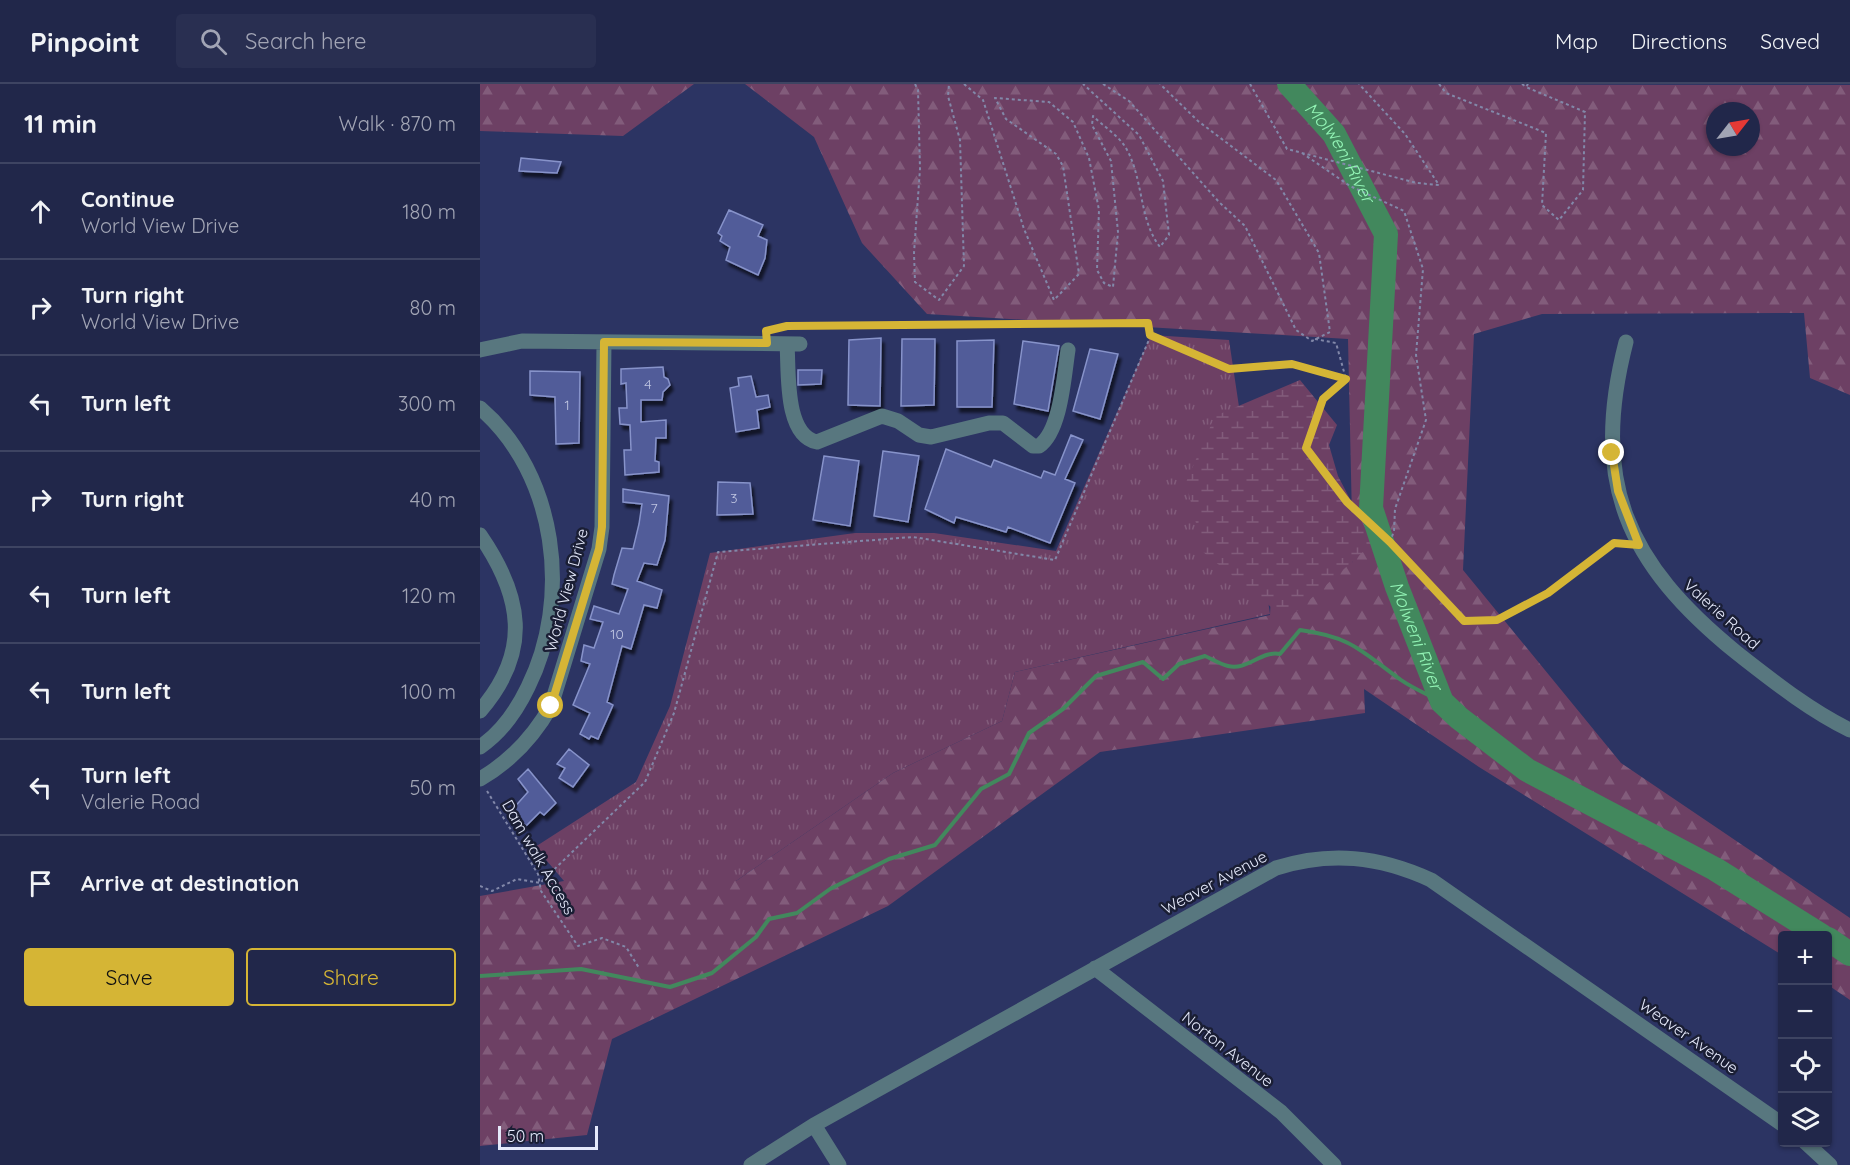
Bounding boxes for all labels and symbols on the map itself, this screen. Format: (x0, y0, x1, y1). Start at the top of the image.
water label: Molweni River (1300, 97, 1381, 209)
north arrow (1706, 102, 1760, 156)
house number: 4 (644, 375, 652, 393)
house number: 1 (564, 396, 570, 414)
route end (1598, 439, 1624, 465)
house number: 3 (730, 489, 738, 507)
house number: 7 (650, 499, 658, 517)
street label: World View Drive (540, 526, 592, 654)
street label: Valerie Road (1680, 575, 1764, 653)
water label: Molweni River (1385, 578, 1449, 695)
house number: 10 (610, 625, 624, 643)
route start (537, 692, 563, 718)
street label: Dam walk Access (498, 796, 580, 918)
street label: Weaver Avenue (1158, 846, 1270, 918)
street label: Weaver Avenue (1636, 994, 1742, 1078)
street label: Norton Avenue (1178, 1007, 1278, 1091)
scale bar (498, 1123, 598, 1150)

